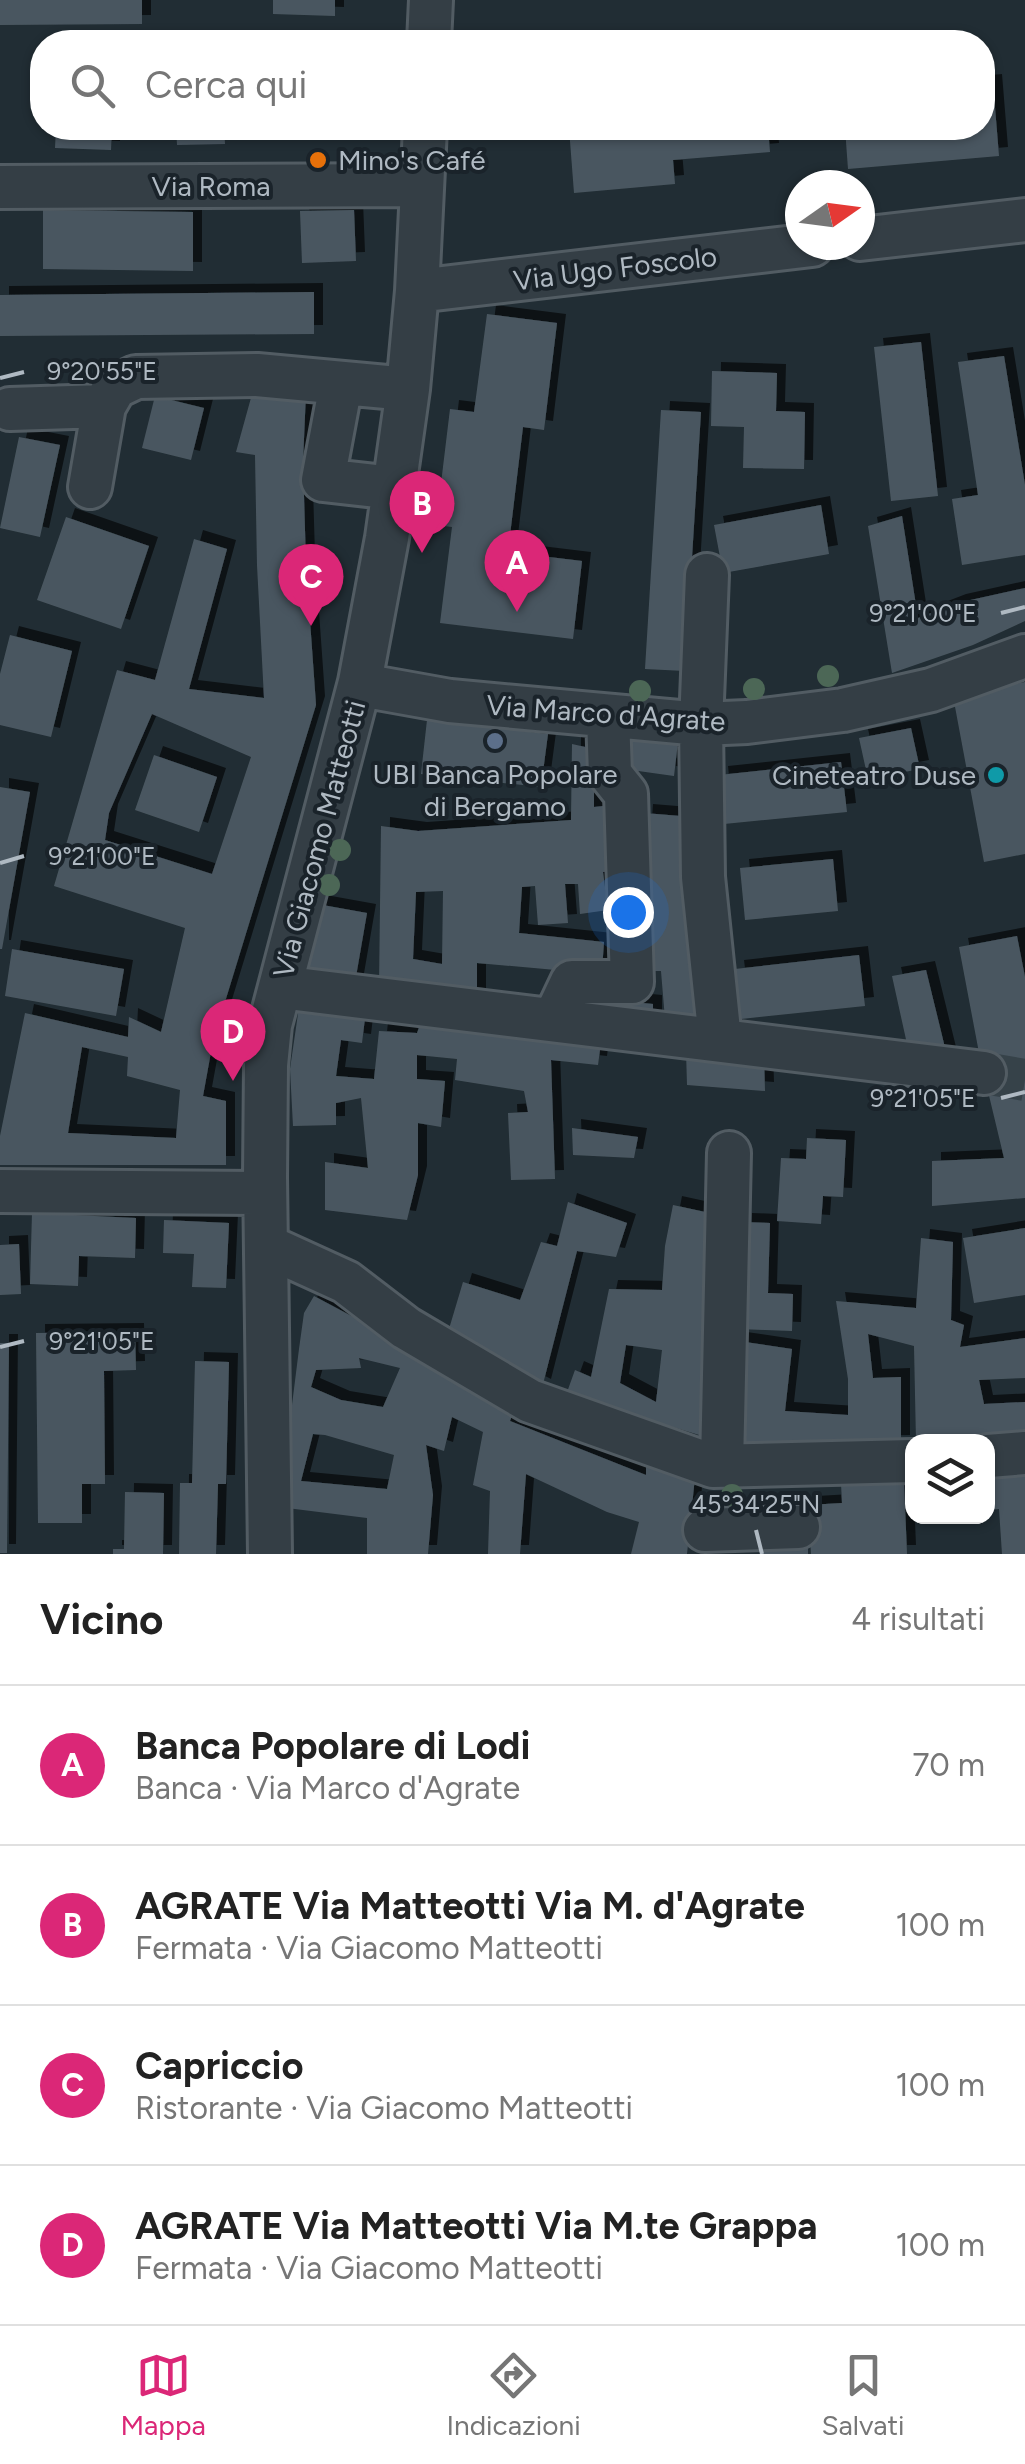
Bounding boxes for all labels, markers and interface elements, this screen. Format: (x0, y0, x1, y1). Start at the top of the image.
search box (30, 30, 995, 140)
icon: search (65, 58, 120, 113)
text: Cerca qui (145, 62, 307, 108)
place label: Mino's Café (338, 143, 486, 177)
marker: Mino's Café (307, 149, 329, 171)
street label: Via Roma (152, 169, 270, 203)
north arrow (785, 170, 875, 260)
street label: Via Ugo Foscolo (511, 239, 719, 297)
text: 9°20'55"E (47, 356, 157, 386)
pin: B (390, 470, 454, 553)
pin: A (484, 530, 550, 612)
pin: C (278, 544, 344, 626)
text: 9°21'00"E (869, 598, 977, 628)
street label: Via Marco d'Agrate (485, 688, 727, 738)
street label: Via Giacomo Matteotti (266, 697, 372, 981)
marker: UBI Banca Popolare di Bergamo (484, 730, 506, 752)
place label: UBI Banca Popolare di Bergamo (373, 757, 617, 823)
place label: Cineteatro Duse (772, 758, 976, 792)
marker: Cineteatro Duse (985, 764, 1007, 786)
text: 9°21'00"E (48, 841, 156, 871)
your location (603, 887, 654, 938)
pin: D (200, 998, 266, 1081)
text: 9°21'05"E (870, 1083, 976, 1113)
text: 9°21'05"E (49, 1326, 155, 1356)
map controls (905, 1434, 995, 1524)
button: layers (905, 1434, 995, 1524)
text: 45°34'25"N (692, 1489, 820, 1519)
text: Vicino (40, 1594, 164, 1645)
text: 4 risultati (851, 1600, 985, 1638)
text: Banca Popolare di Lodi (135, 1723, 530, 1769)
text: A (61, 1746, 84, 1784)
text: 70 m (912, 1746, 985, 1784)
text: Banca · Via Marco d'Agrate (135, 1769, 520, 1807)
text: AGRATE Via Matteotti Via M. d'Agrate (135, 1883, 805, 1929)
text: B (63, 1906, 82, 1944)
text: 100 m (896, 1906, 985, 1944)
text: Fermata · Via Giacomo Matteotti (135, 1929, 603, 1967)
text: Capriccio (135, 2043, 304, 2089)
text: C (61, 2066, 84, 2104)
text: 100 m (896, 2066, 985, 2104)
text: Ristorante · Via Giacomo Matteotti (135, 2089, 633, 2127)
text: AGRATE Via Matteotti Via M.te Grappa (135, 2203, 818, 2249)
text: D (61, 2226, 84, 2264)
text: 100 m (896, 2226, 985, 2264)
text: Fermata · Via Giacomo Matteotti (135, 2249, 603, 2287)
tab: Mappa (120, 2348, 206, 2442)
tab: Indicazioni (446, 2348, 581, 2442)
tab: Salvati (821, 2348, 905, 2442)

